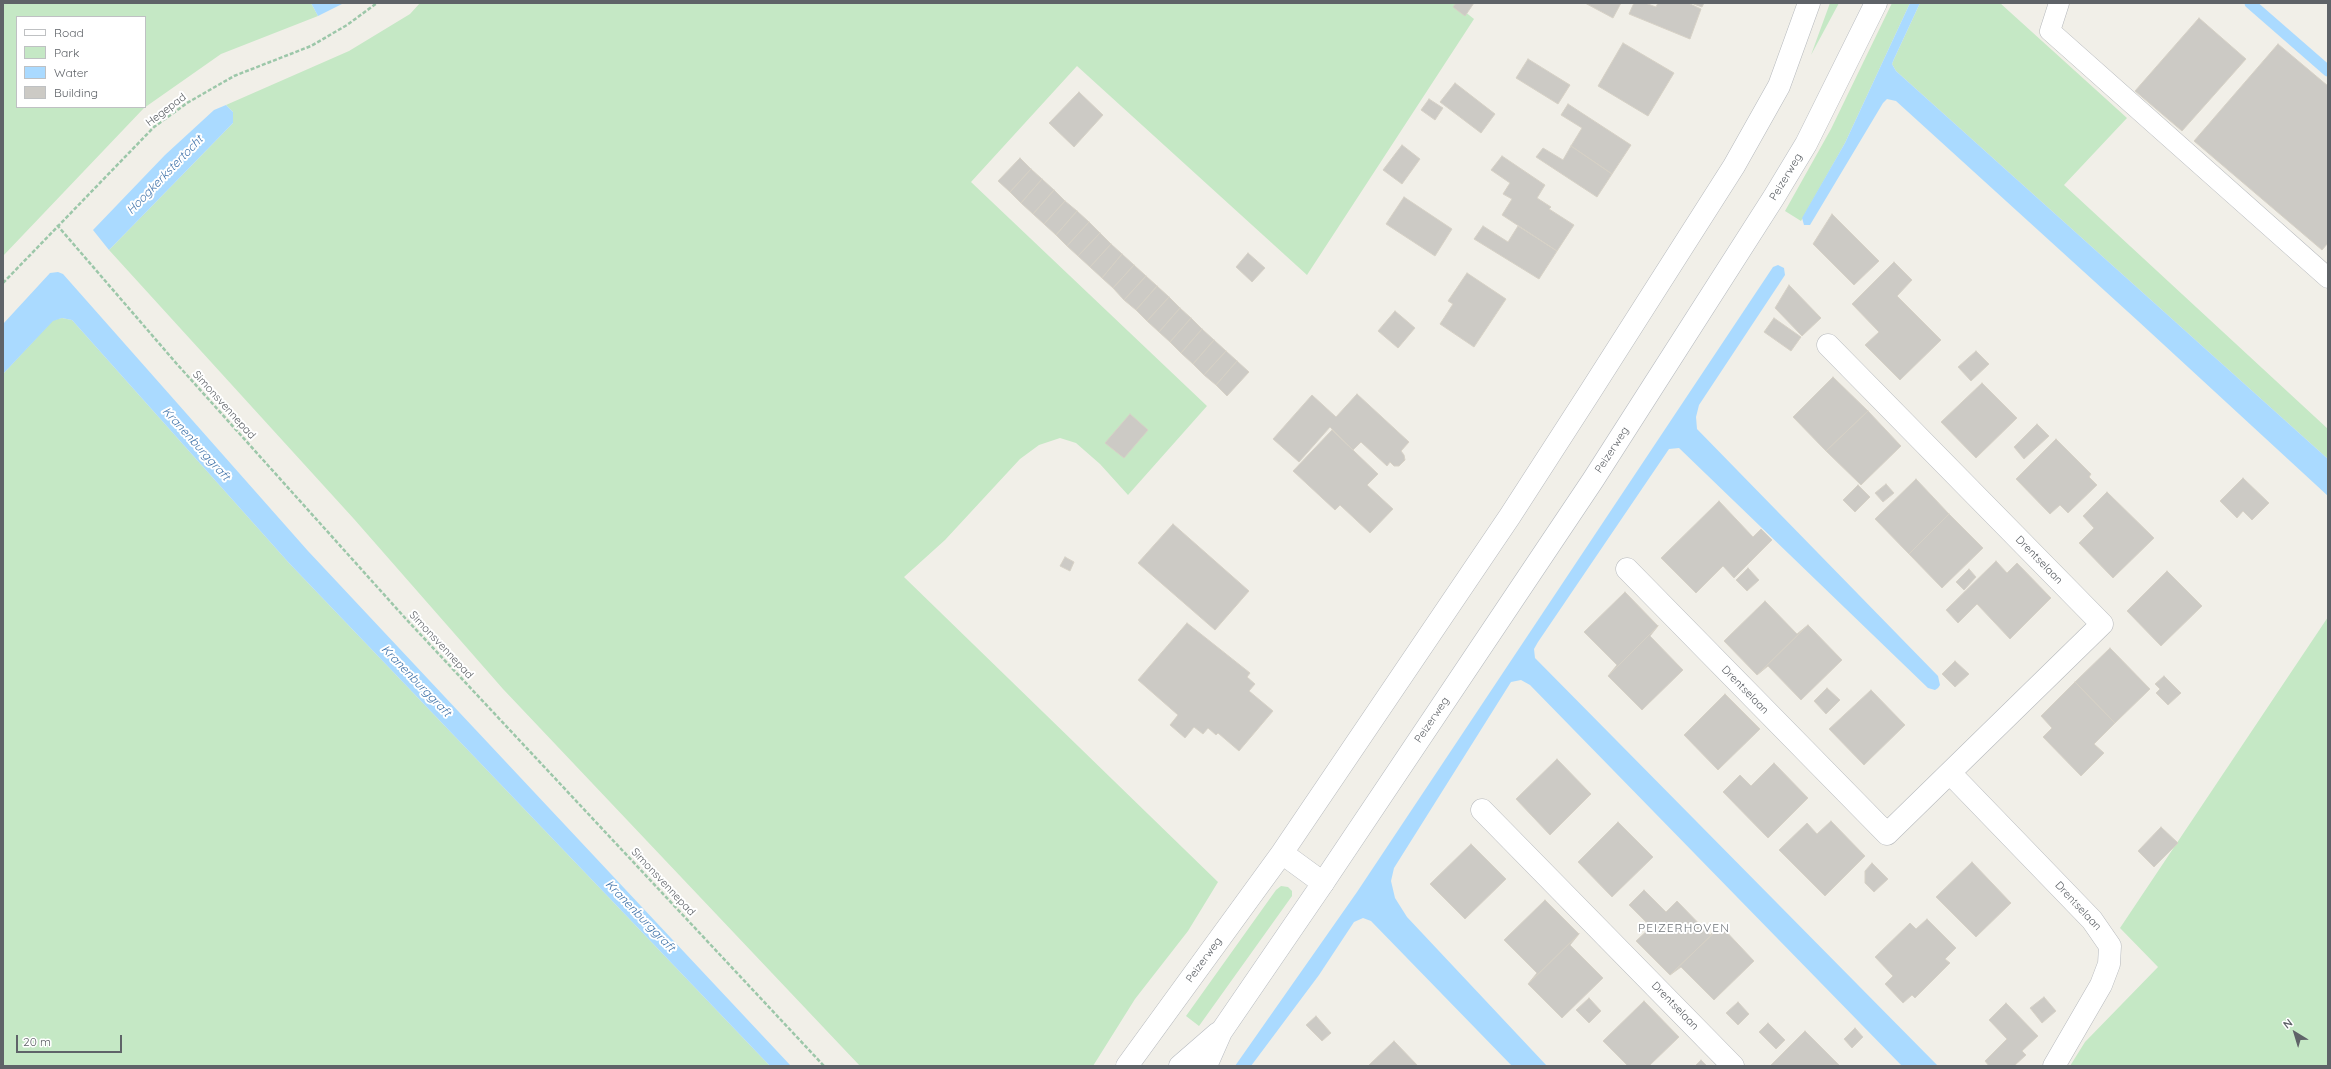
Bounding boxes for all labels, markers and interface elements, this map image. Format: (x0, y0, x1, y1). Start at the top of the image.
legend (16, 16, 146, 108)
text: Road (54, 25, 84, 40)
text: Park (54, 45, 79, 60)
text: Water (54, 65, 88, 80)
text: Building (54, 85, 98, 100)
street label: Hegepad (143, 91, 189, 129)
water label: Hoogkerkstertocht (124, 133, 206, 217)
street label: Peizerweg (1767, 151, 1805, 203)
street label: Simonsvennepad (190, 368, 258, 442)
water label: Kranenburggraft (159, 404, 233, 484)
street label: Peizerweg (1592, 424, 1632, 476)
street label: Drentselaan (2013, 533, 2065, 587)
street label: Simonsvennepad (406, 608, 476, 682)
water label: Kranenburggraft (378, 642, 454, 720)
street label: Drentselaan (1719, 663, 1771, 717)
street label: Peizerweg (1412, 695, 1452, 745)
street label: Simonsvennepad (628, 845, 698, 919)
water label: Kranenburggraft (602, 877, 678, 955)
street label: Drentselaan (2052, 879, 2104, 933)
district label: PEIZERHOVEN (1638, 921, 1730, 935)
street label: Peizerweg (1183, 935, 1225, 985)
street label: Drentselaan (1649, 979, 1701, 1033)
north arrow (2275, 1013, 2315, 1053)
text: N (2280, 1016, 2295, 1032)
scale bar (18, 1027, 124, 1053)
text: 20 m (23, 1034, 51, 1049)

